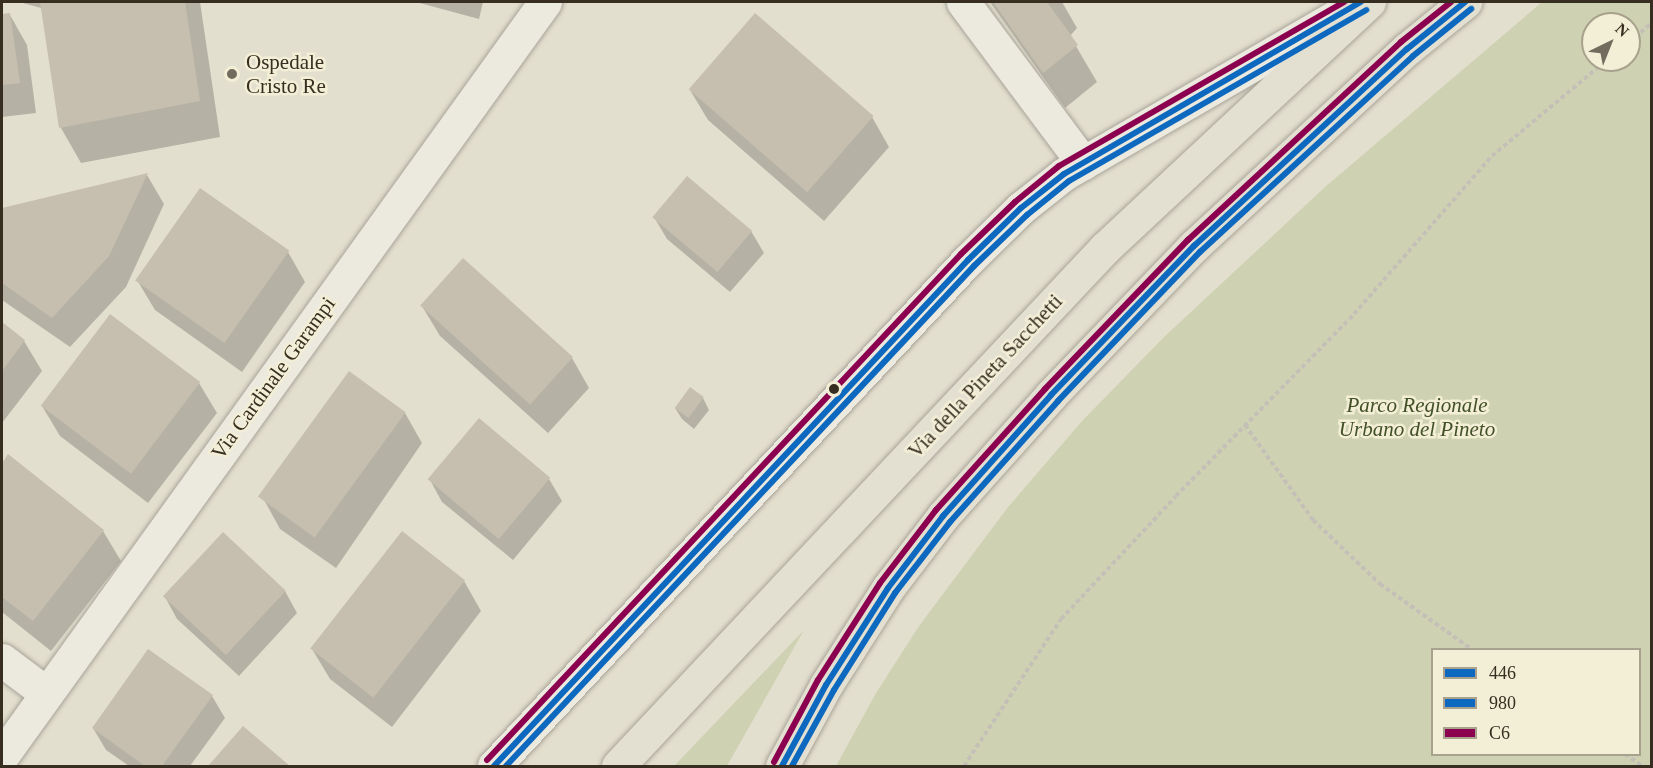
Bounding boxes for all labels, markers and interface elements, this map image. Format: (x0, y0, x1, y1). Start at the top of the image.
north arrow (1581, 12, 1641, 72)
text: N (1612, 20, 1632, 40)
place label: Ospedale Cristo Re (246, 49, 326, 99)
marker: Ospedale Cristo Re (223, 65, 241, 83)
street label: Via della Pineta Sacchetti (902, 289, 1068, 463)
street label: Via Cardinale Garampi (206, 292, 340, 464)
unlabelled marker (828, 383, 840, 395)
park label: Parco Regionale Urbano del Pineto (1339, 392, 1495, 442)
legend (1431, 648, 1641, 756)
text: 446 (1489, 663, 1516, 683)
text: 980 (1489, 693, 1516, 713)
text: C6 (1489, 723, 1510, 743)

